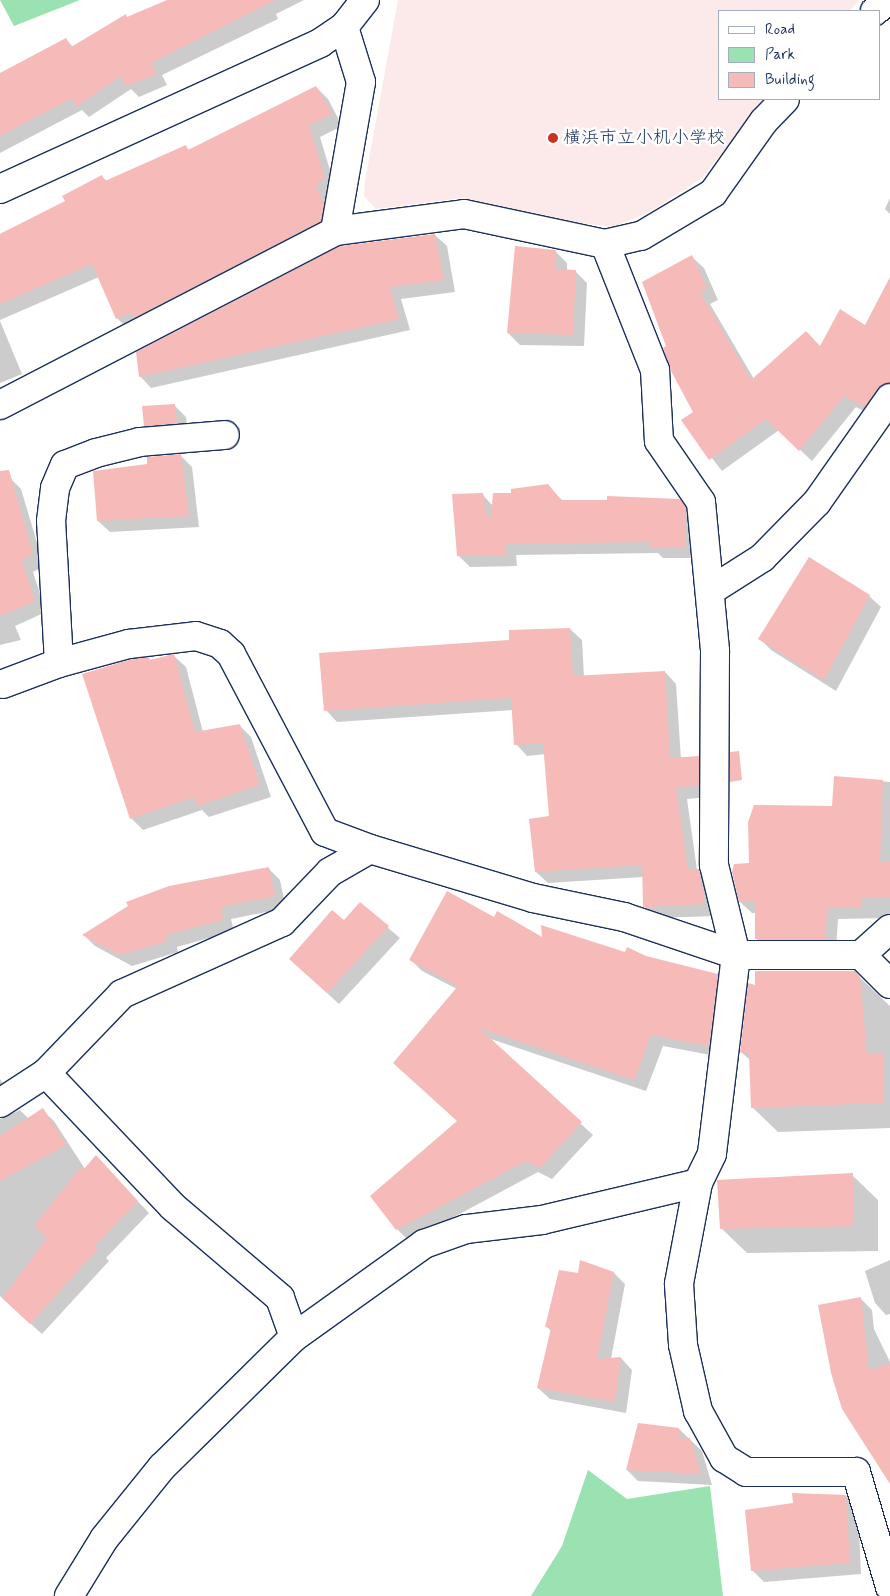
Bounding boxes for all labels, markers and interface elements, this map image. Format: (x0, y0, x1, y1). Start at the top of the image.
legend (718, 10, 880, 100)
text: Road (765, 20, 795, 40)
text: Park (765, 45, 795, 65)
text: Building (765, 70, 815, 90)
place label: 横浜市立小机小学校 (563, 127, 725, 149)
marker: 横浜市立小机小学校 (547, 132, 559, 144)

